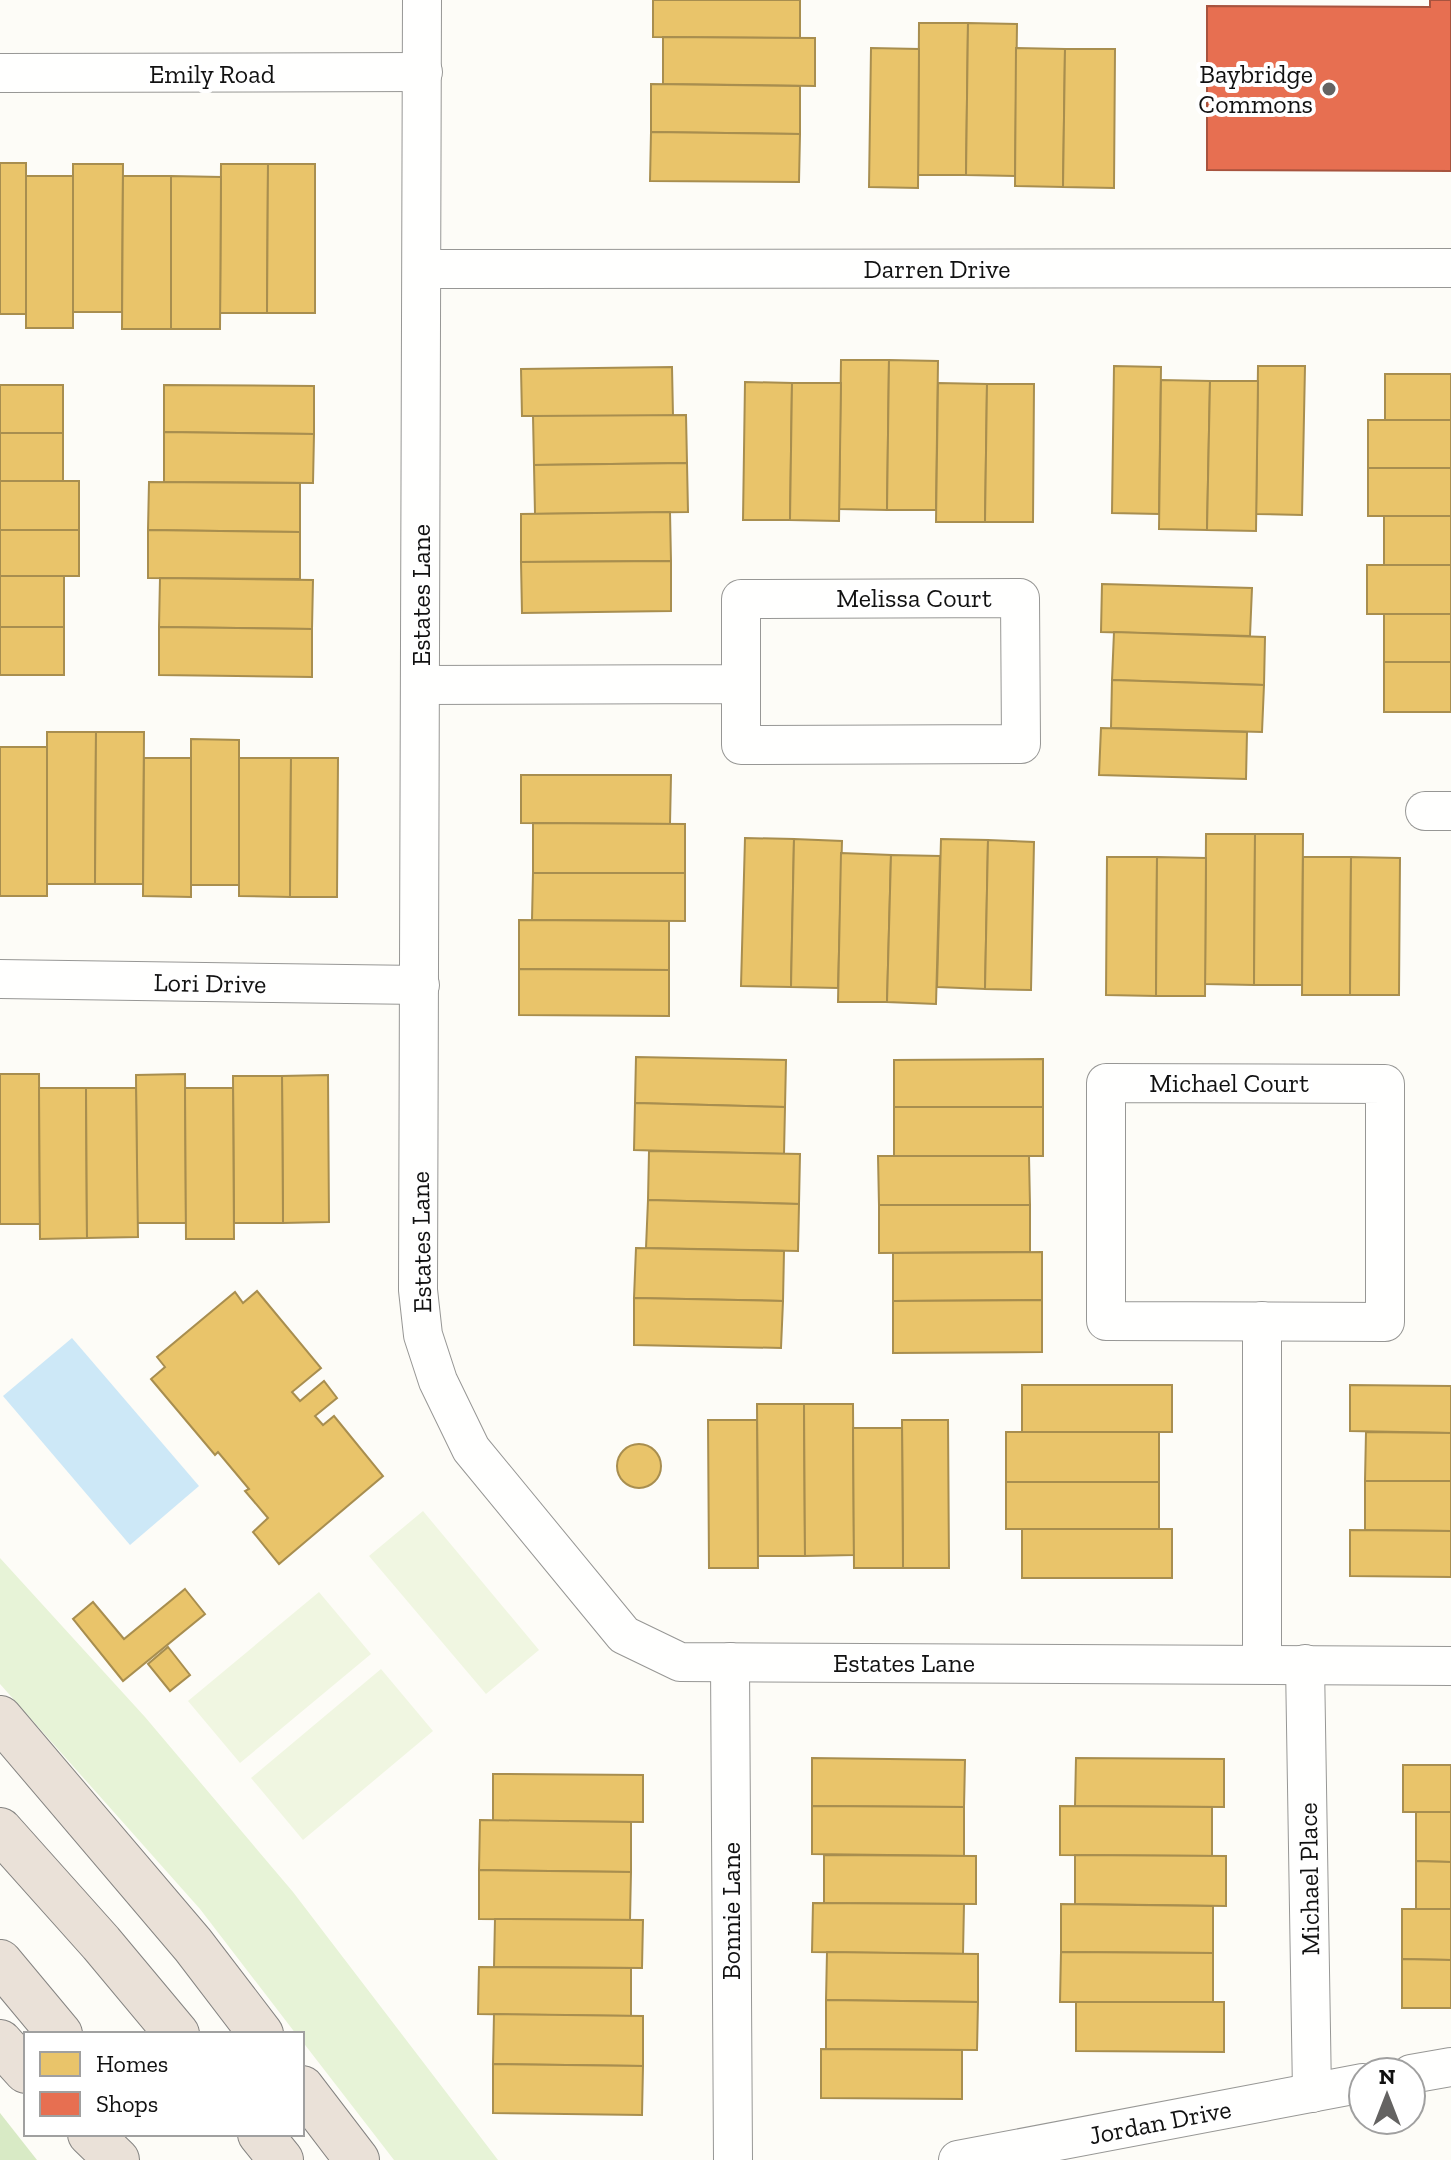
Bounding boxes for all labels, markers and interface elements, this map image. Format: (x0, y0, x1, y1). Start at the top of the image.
street label: Emily Road (149, 58, 275, 90)
place label: Baybridge Commons (1198, 58, 1313, 120)
marker: Baybridge Commons (1320, 80, 1338, 98)
street label: Darren Drive (864, 253, 1010, 285)
street label: Estates Lane (405, 524, 437, 666)
street label: Melissa Court (836, 582, 992, 614)
street label: Lori Drive (153, 966, 267, 1000)
street label: Michael Court (1149, 1067, 1309, 1099)
street label: Estates Lane (404, 1171, 438, 1313)
street label: Estates Lane (833, 1647, 975, 1679)
street label: Michael Place (1292, 1802, 1326, 1956)
street label: Bonnie Lane (715, 1842, 747, 1980)
legend (24, 2032, 304, 2136)
text: Homes (96, 2049, 168, 2078)
north arrow (1347, 2056, 1427, 2136)
text: N (1379, 2063, 1396, 2090)
text: Shops (96, 2089, 158, 2118)
street label: Jordan Drive (1086, 2093, 1234, 2151)

